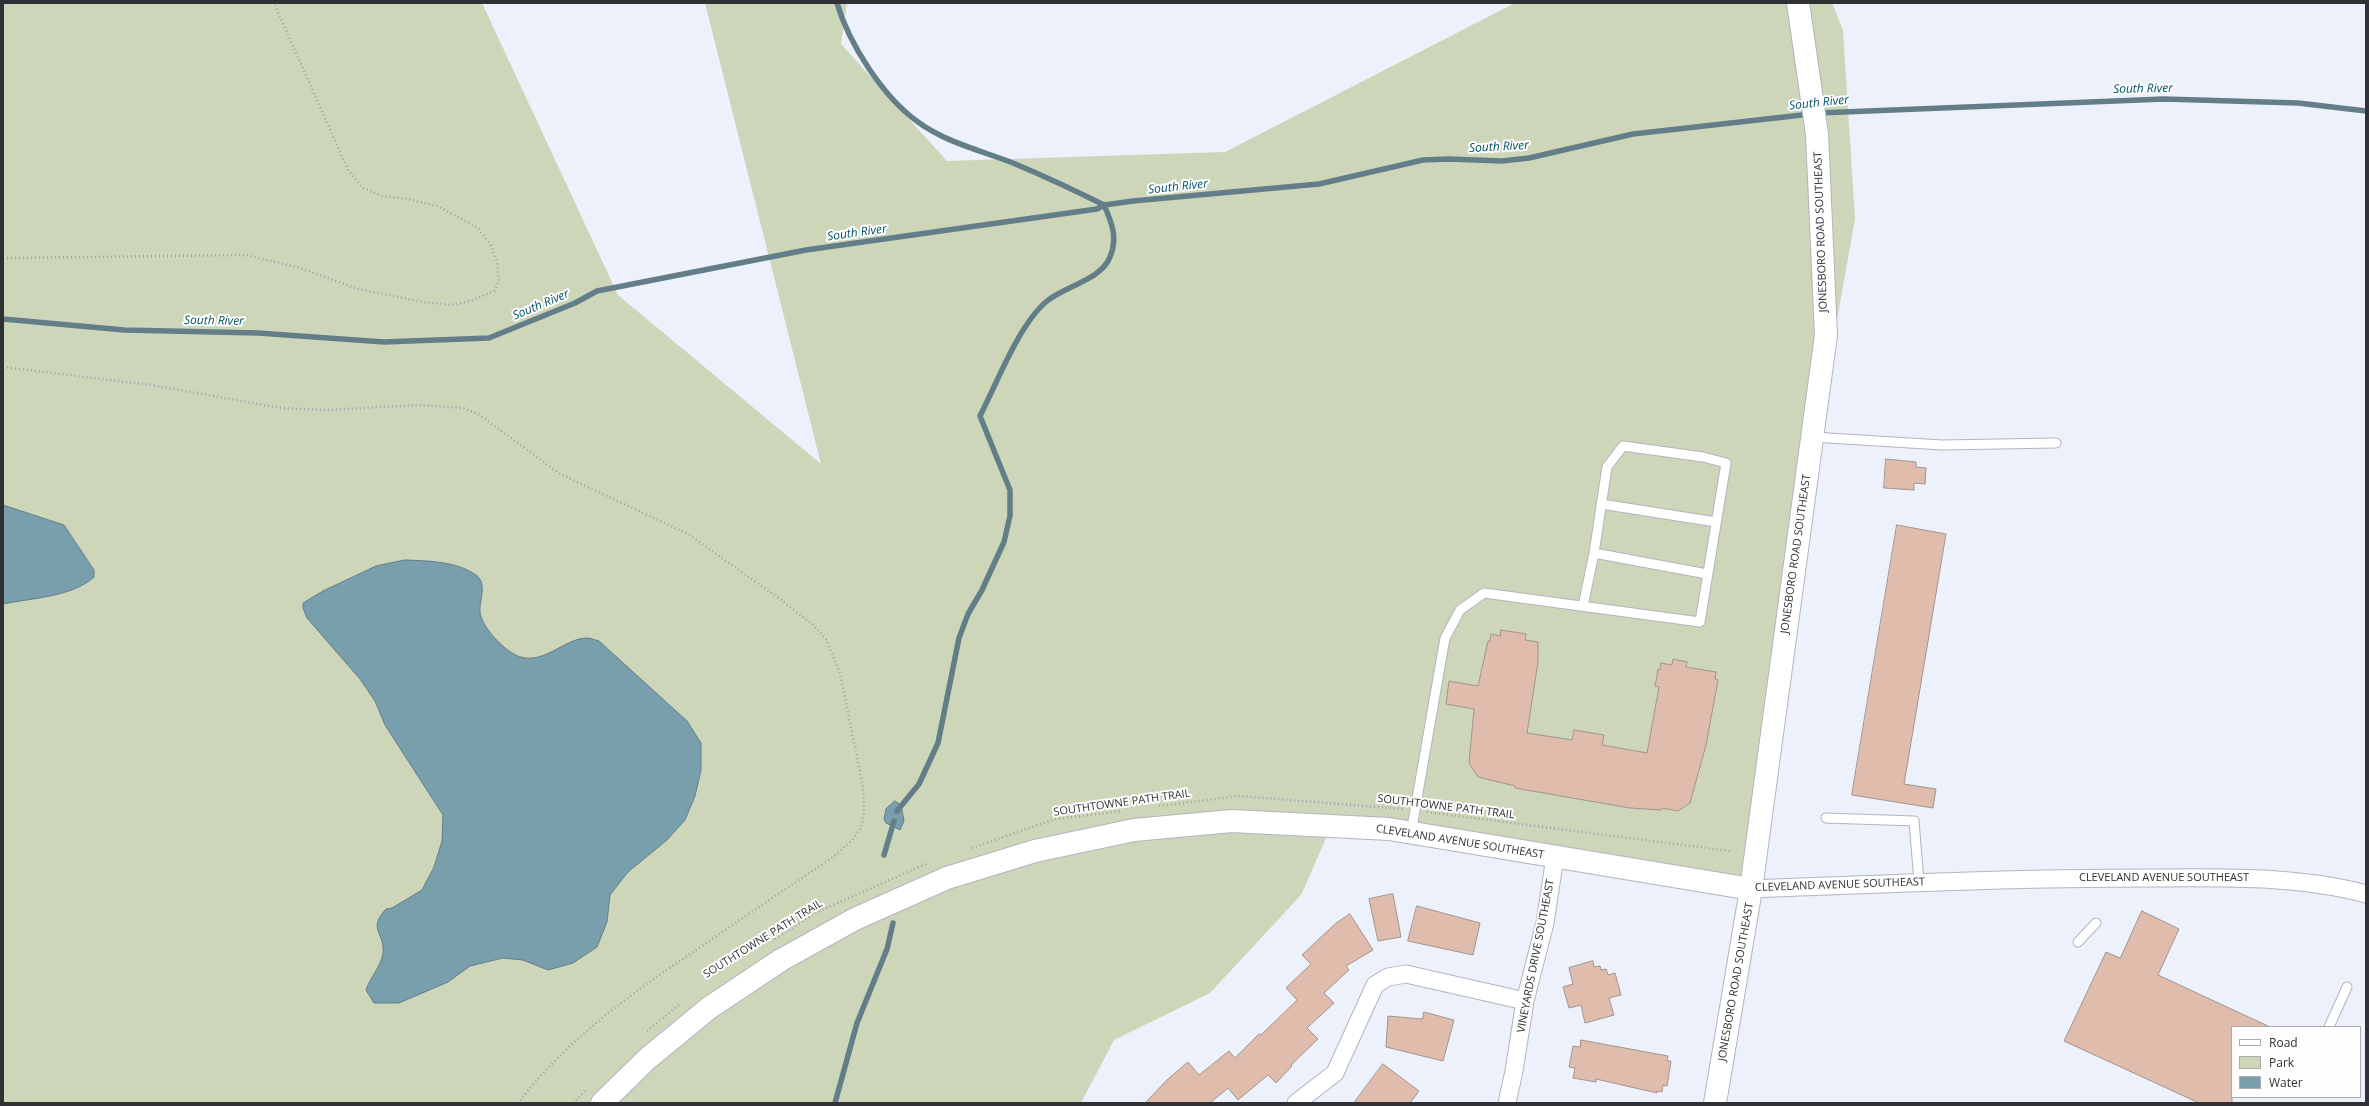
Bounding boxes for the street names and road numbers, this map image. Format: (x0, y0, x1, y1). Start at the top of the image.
street label: JONESBORO ROAD SOUTHEAST (1812, 151, 1830, 313)
street label: JONESBORO ROAD SOUTHEAST (1778, 473, 1814, 635)
street label: SOUTHTOWNE PATH TRAIL (1053, 787, 1191, 819)
street label: SOUTHTOWNE PATH TRAIL (1377, 792, 1515, 822)
street label: CLEVELAND AVENUE SOUTHEAST (1375, 822, 1545, 862)
street label: CLEVELAND AVENUE SOUTHEAST (2079, 871, 2249, 885)
street label: CLEVELAND AVENUE SOUTHEAST (1755, 875, 1925, 895)
street label: VINEYARDS DRIVE SOUTHEAST (1515, 878, 1557, 1034)
street label: SOUTHTOWNE PATH TRAIL (701, 897, 825, 981)
street label: JONESBORO ROAD SOUTHEAST (1716, 902, 1756, 1062)

